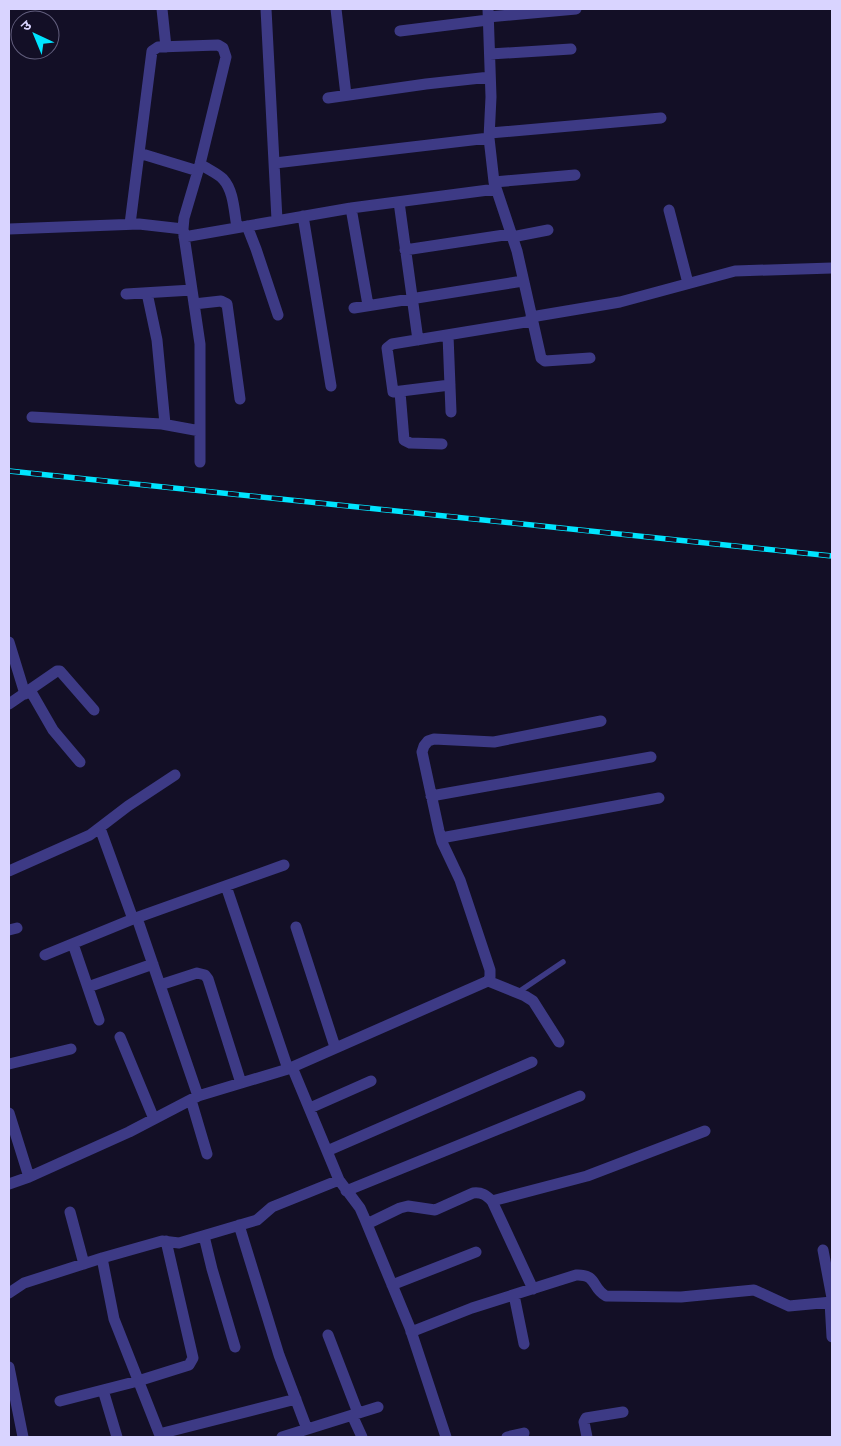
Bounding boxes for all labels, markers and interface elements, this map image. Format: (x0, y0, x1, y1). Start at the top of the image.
north arrow (10, 10, 60, 60)
text: उ (17, 16, 36, 35)

